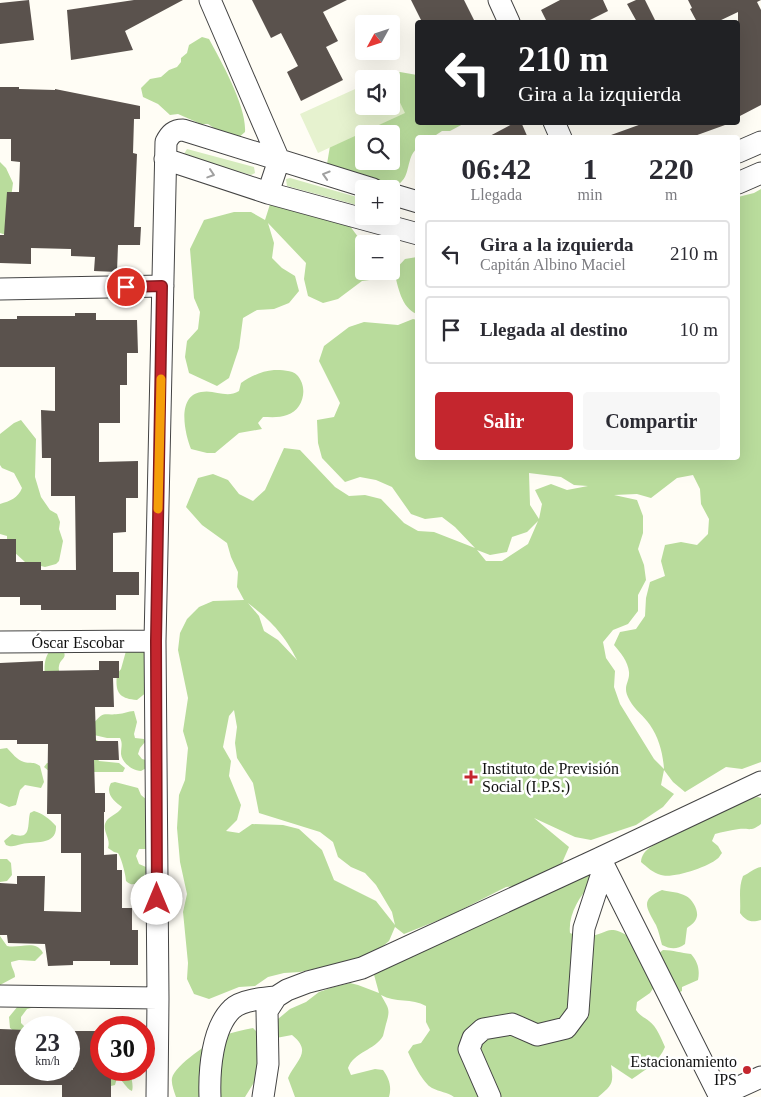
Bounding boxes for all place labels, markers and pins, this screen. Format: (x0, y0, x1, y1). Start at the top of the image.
pin (105, 266, 147, 308)
place label: Instituto de Previsión Social (I.P.S.) (482, 760, 619, 796)
marker: Instituto de Previsión Social (I.P.S.) (464, 770, 478, 784)
place label: Estacionamiento IPS (630, 1053, 737, 1088)
marker: Estacionamiento IPS (741, 1064, 753, 1076)

